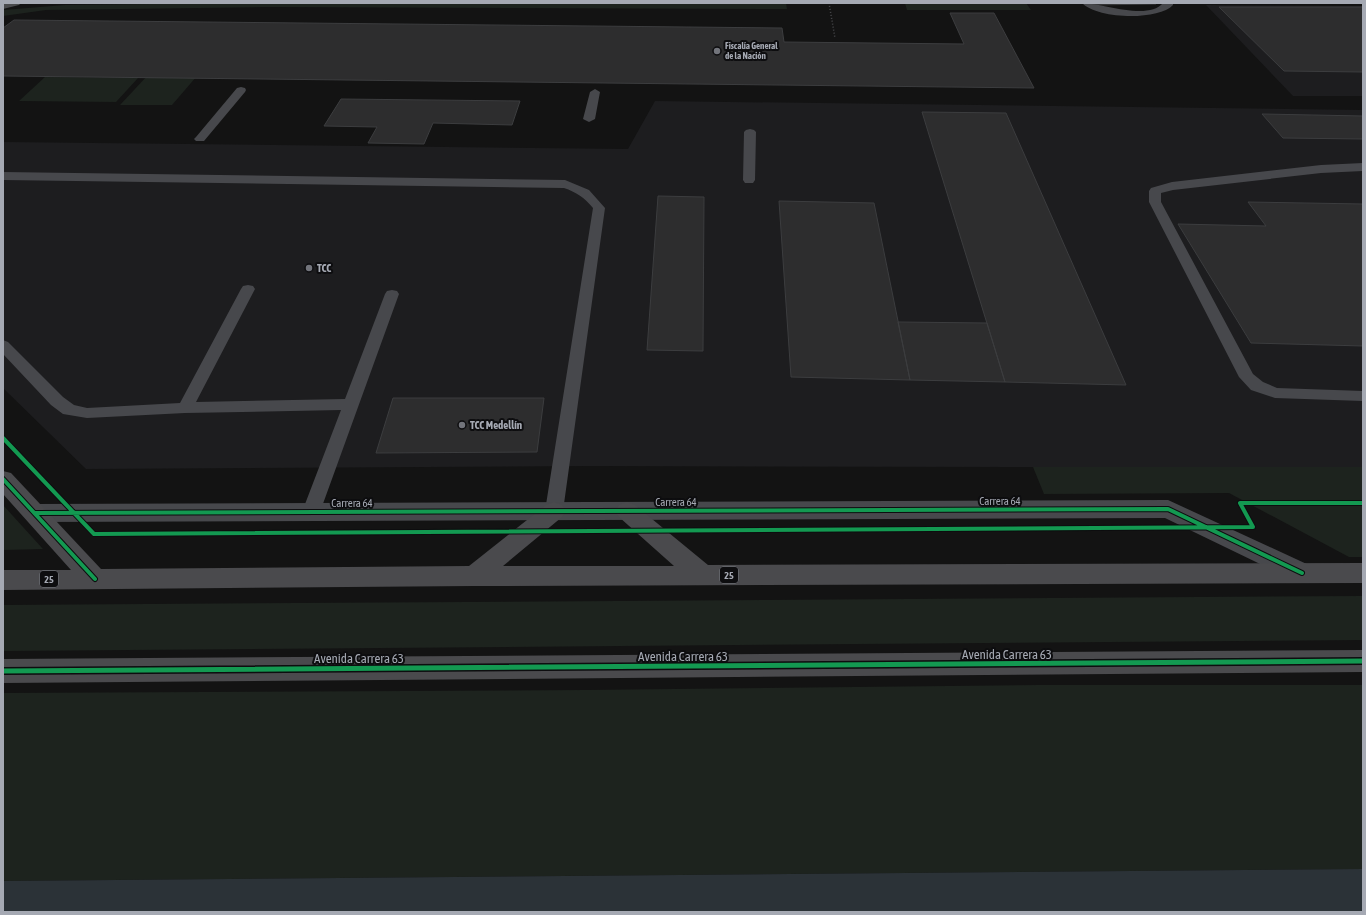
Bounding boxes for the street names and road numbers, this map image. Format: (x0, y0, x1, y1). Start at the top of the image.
street label: Carrera 64 (979, 495, 1021, 507)
street label: Carrera 64 (655, 496, 697, 508)
street label: Carrera 64 (331, 497, 373, 509)
road number: 25 (720, 567, 738, 583)
road number: 25 (40, 571, 58, 587)
street label: Avenida Carrera 63 (962, 647, 1052, 662)
street label: Avenida Carrera 63 (638, 649, 728, 664)
street label: Avenida Carrera 63 (314, 651, 404, 666)

